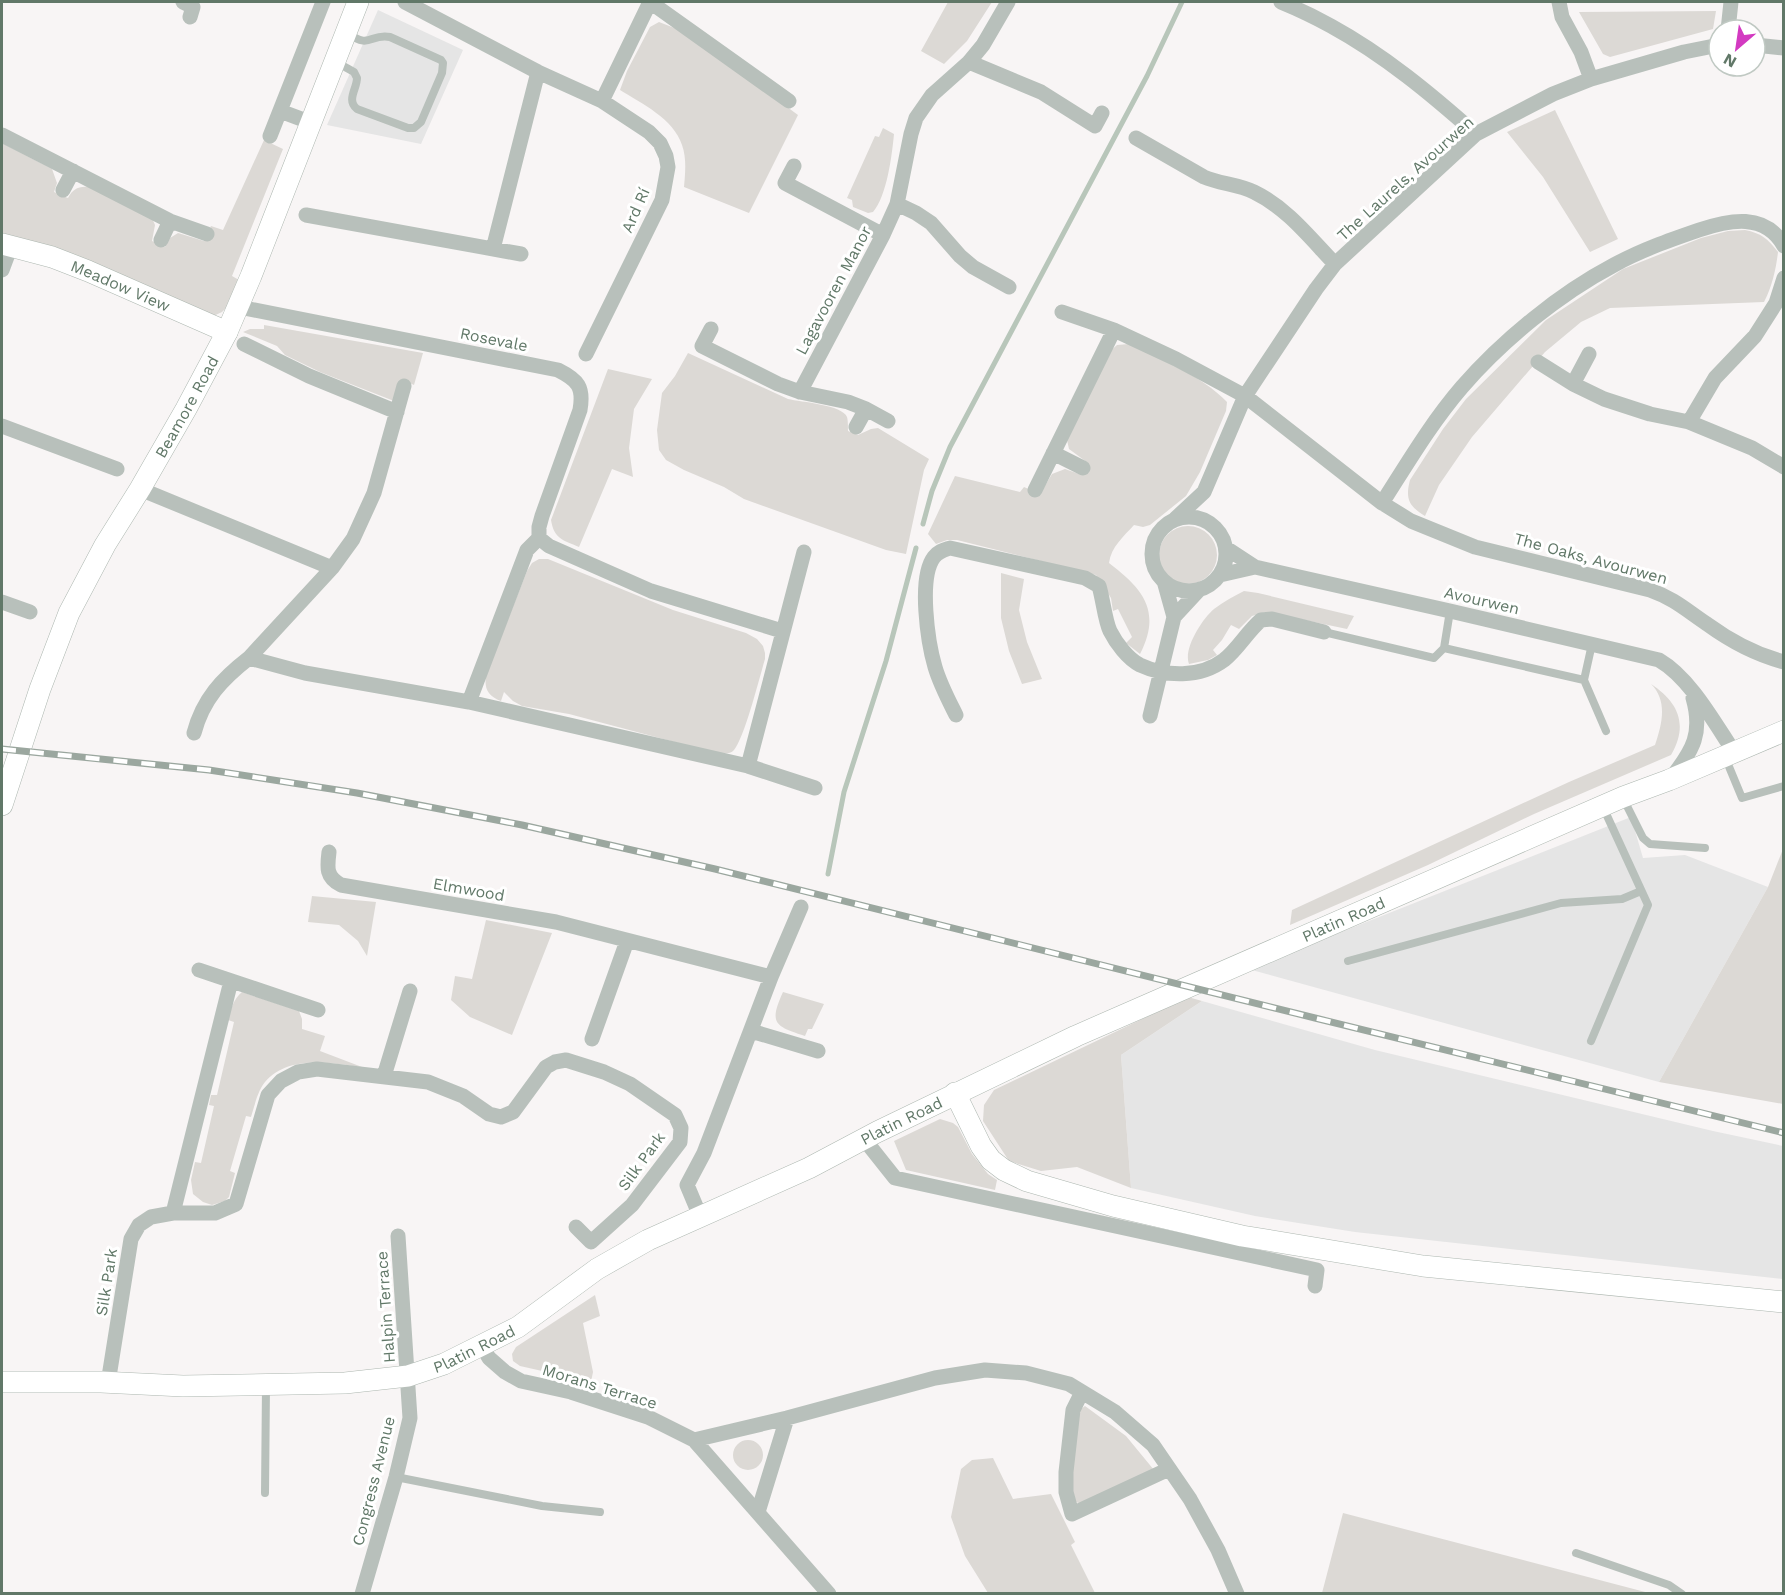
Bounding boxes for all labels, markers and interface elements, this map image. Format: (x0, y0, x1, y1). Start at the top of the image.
north arrow (1707, 18, 1767, 78)
text: N (1720, 49, 1740, 72)
street label: The Laurels, Avourwen (1333, 112, 1477, 245)
street label: Ard Rí (617, 185, 654, 236)
street label: Lagavooren Manor (791, 222, 876, 358)
street label: Meadow View (68, 256, 173, 316)
street label: Rosevale (458, 324, 529, 355)
street label: Beamore Road (151, 353, 223, 461)
street label: The Oaks, Avourwen (1512, 529, 1670, 588)
street label: Avourwen (1442, 583, 1521, 618)
street label: Elmwood (432, 874, 506, 905)
street label: Platin Road (1299, 893, 1388, 946)
street label: Platin Road (857, 1093, 946, 1149)
street label: Silk Park (614, 1128, 669, 1194)
street label: Silk Park (92, 1247, 121, 1317)
street label: Halpin Terrace (372, 1250, 399, 1364)
street label: Platin Road (431, 1321, 518, 1377)
street label: Morans Terrace (540, 1360, 660, 1413)
street label: Congress Avenue (348, 1414, 399, 1548)

